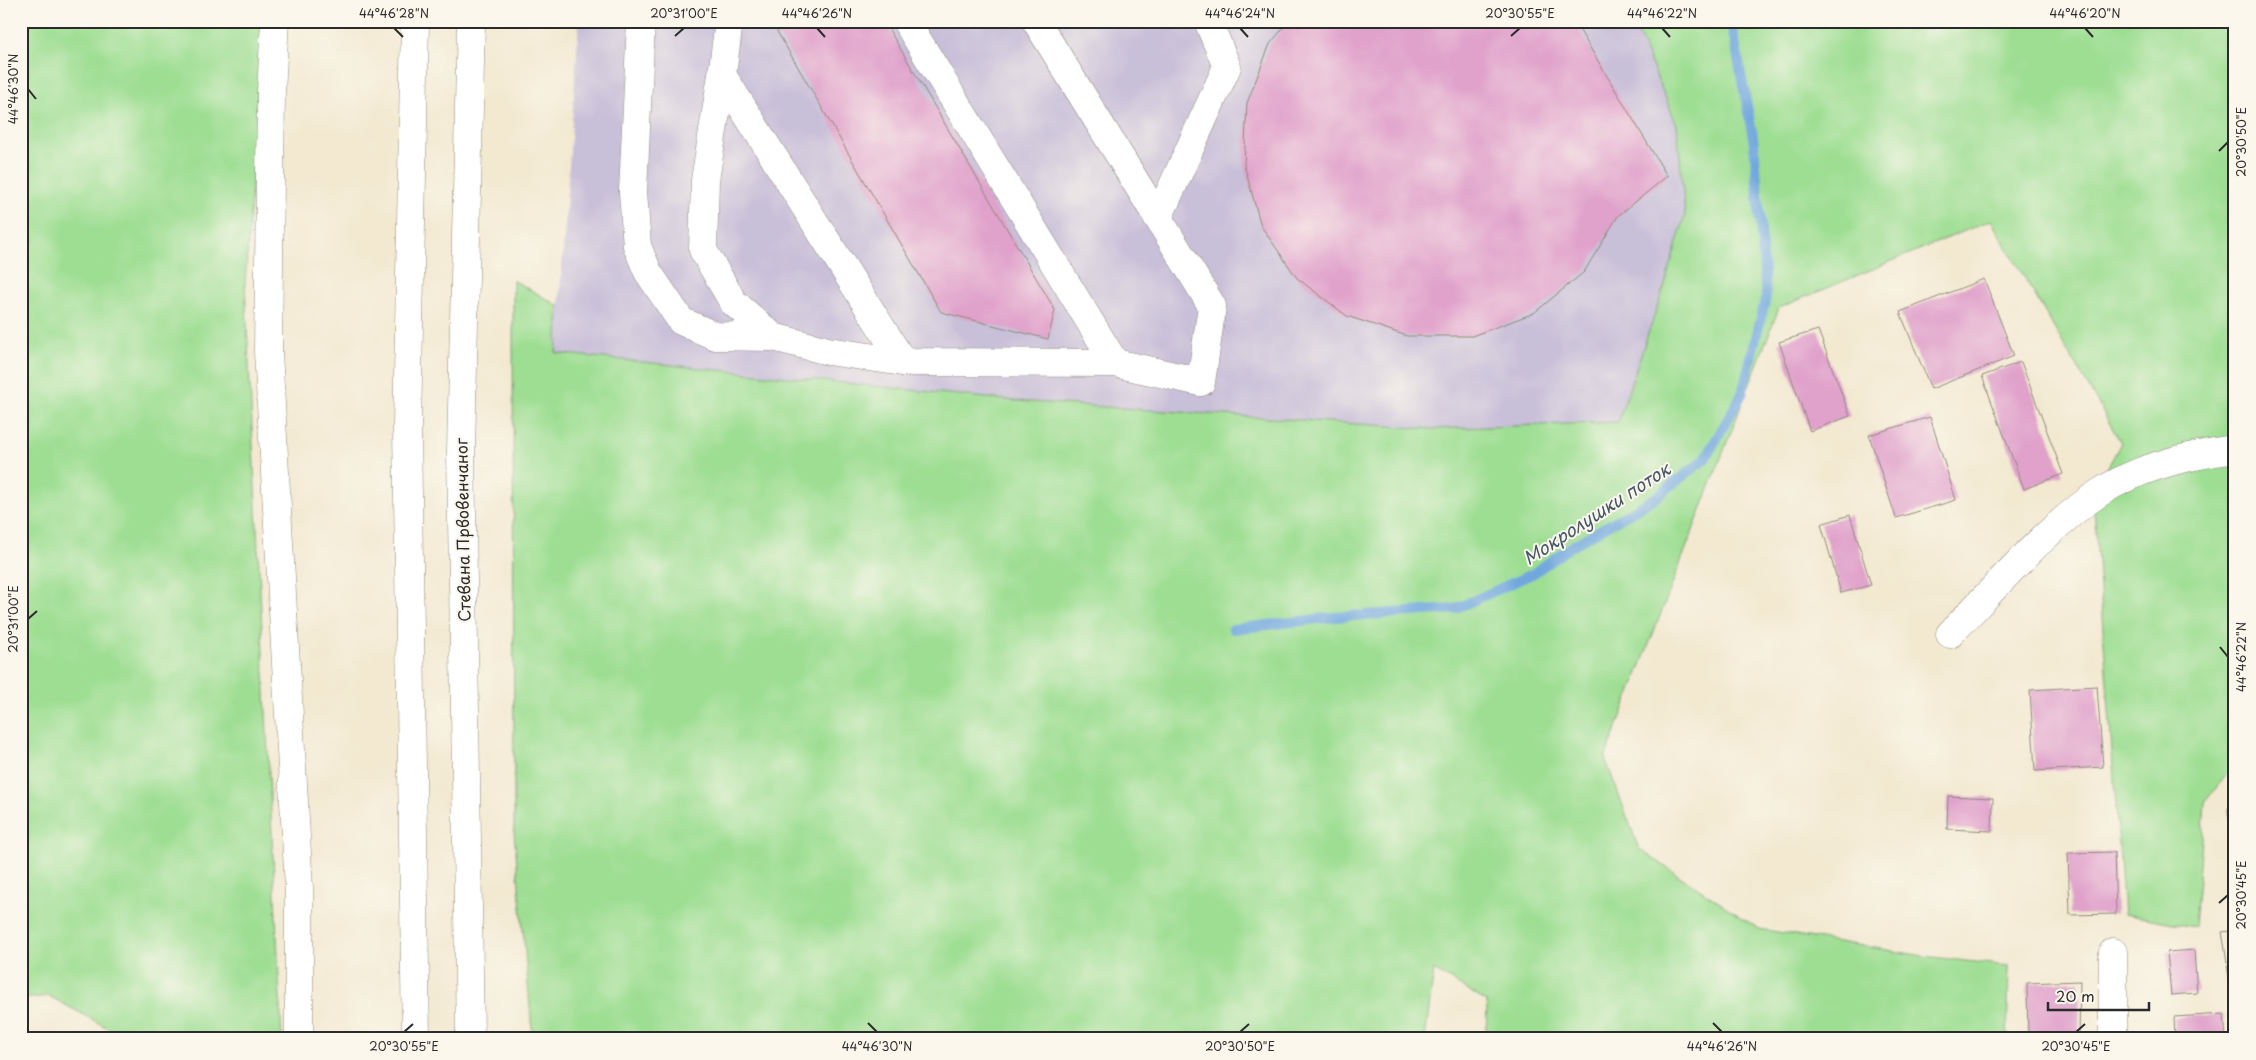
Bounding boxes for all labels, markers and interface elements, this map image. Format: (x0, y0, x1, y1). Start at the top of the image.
text: 44°46'28"N (359, 4, 429, 22)
text: 20°31'00"E (650, 4, 718, 22)
text: 44°46'26"N (782, 4, 852, 22)
text: 44°46'24"N (1205, 4, 1275, 22)
text: 20°30'55"E (1485, 4, 1555, 22)
text: 44°46'22"N (1627, 4, 1697, 22)
text: 44°46'20"N (2049, 4, 2121, 22)
text: 44°46'30"N (4, 54, 22, 124)
text: 20°30'50"E (2232, 107, 2250, 177)
street label: Стевана Првовенчаног (448, 437, 476, 622)
water label: Мокролушки поток (1517, 454, 1676, 571)
text: 20°31'00"E (4, 585, 22, 653)
text: 44°46'22"N (2232, 622, 2250, 692)
text: 20°30'45"E (2232, 860, 2250, 930)
scale bar (2048, 980, 2150, 1012)
text: 20 m (2056, 984, 2095, 1007)
text: 20°30'55"E (369, 1037, 439, 1055)
text: 44°46'30"N (842, 1037, 912, 1055)
text: 20°30'50"E (1205, 1037, 1275, 1055)
text: 44°46'26"N (1687, 1037, 1757, 1055)
text: 20°30'45"E (2041, 1037, 2111, 1055)

